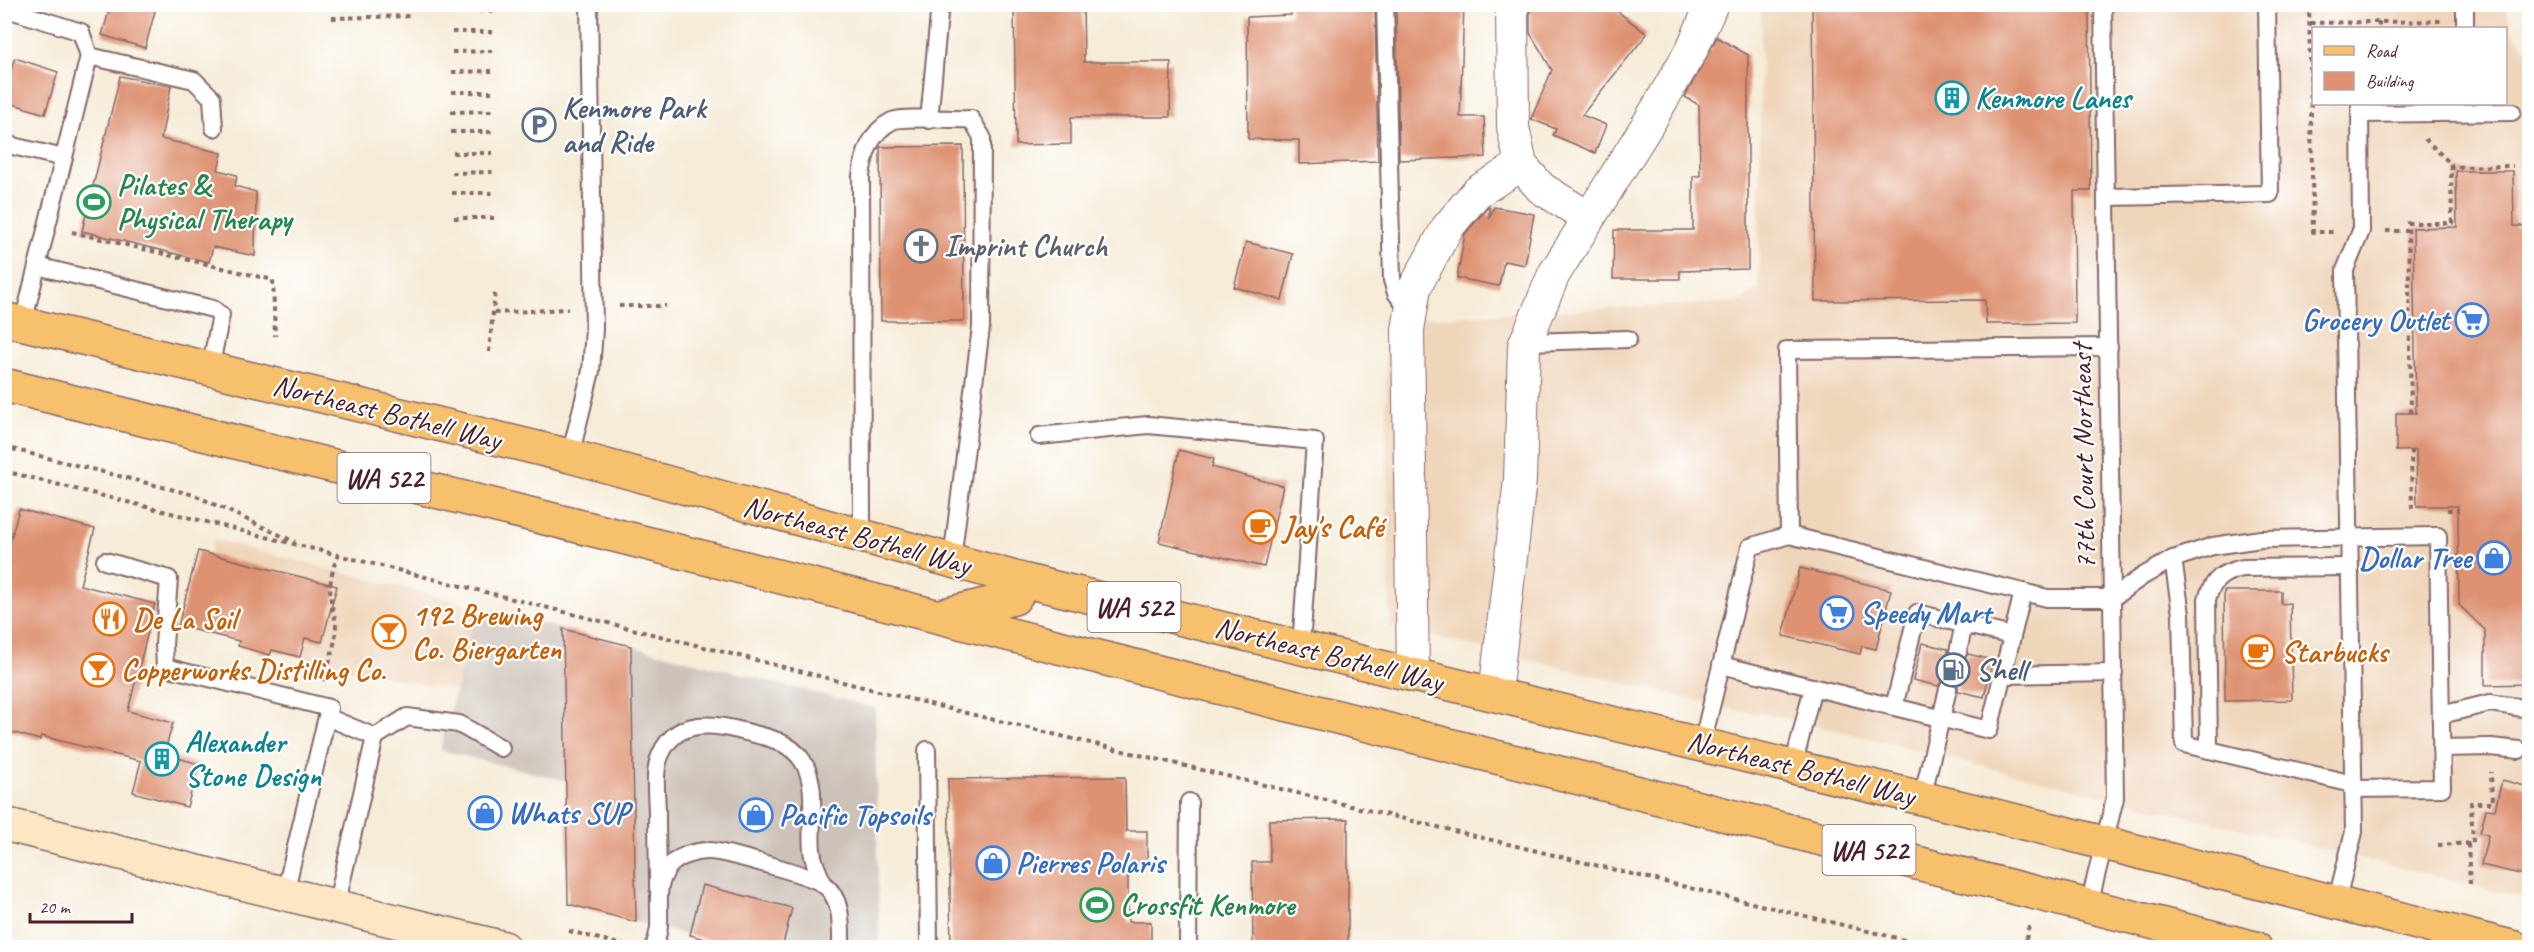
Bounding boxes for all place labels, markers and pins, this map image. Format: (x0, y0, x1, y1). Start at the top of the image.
place label: Kenmore Lanes (1975, 79, 2134, 117)
building icon: Kenmore Lanes (1934, 80, 1970, 116)
place label: Kenmore Park and Ride (562, 89, 708, 161)
parking icon: Kenmore Park and Ride (521, 107, 557, 143)
place label: Pilates & Physical Therapy (117, 166, 294, 239)
sports icon: Pilates & Physical Therapy (76, 184, 112, 220)
place label: Imprint Church (944, 227, 1108, 265)
church icon: Imprint Church (903, 228, 939, 264)
place label: Grocery Outlet (2302, 301, 2452, 339)
supermarket icon: Grocery Outlet (2454, 302, 2490, 338)
place label: Jay's Café (1281, 508, 1387, 546)
cafe icon: Jay's Café (1242, 509, 1278, 545)
place label: Dollar Tree (2359, 539, 2474, 577)
shop icon: Dollar Tree (2476, 540, 2512, 576)
place label: Speedy Mart (1860, 594, 1994, 632)
supermarket icon: Speedy Mart (1819, 595, 1855, 631)
place label: 192 Brewing Co. Biergarten (412, 596, 562, 668)
place label: De La Soil (133, 600, 242, 638)
restaurant icon: De La Soil (92, 601, 128, 637)
bar icon: 192 Brewing Co. Biergarten (371, 614, 407, 650)
place label: Starbucks (2281, 633, 2391, 671)
cafe icon: Starbucks (2240, 634, 2276, 670)
place label: Copperworks Distilling Co. (121, 651, 387, 689)
place label: Shell (1976, 651, 2032, 689)
bar icon: Copperworks Distilling Co. (80, 652, 116, 688)
fuel station icon: Shell (1935, 652, 1971, 688)
place label: Alexander Stone Design (185, 723, 322, 795)
building icon: Alexander Stone Design (144, 741, 180, 777)
place label: Whats SUP (508, 794, 634, 832)
shop icon: Whats SUP (467, 795, 503, 831)
place label: Pacific Topsoils (779, 796, 934, 834)
shop icon: Pacific Topsoils (738, 797, 774, 833)
place label: Pierres Polaris (1016, 844, 1168, 882)
shop icon: Pierres Polaris (975, 845, 1011, 881)
place label: Crossfit Kenmore (1120, 886, 1296, 924)
sports icon: Crossfit Kenmore (1079, 887, 1115, 923)

